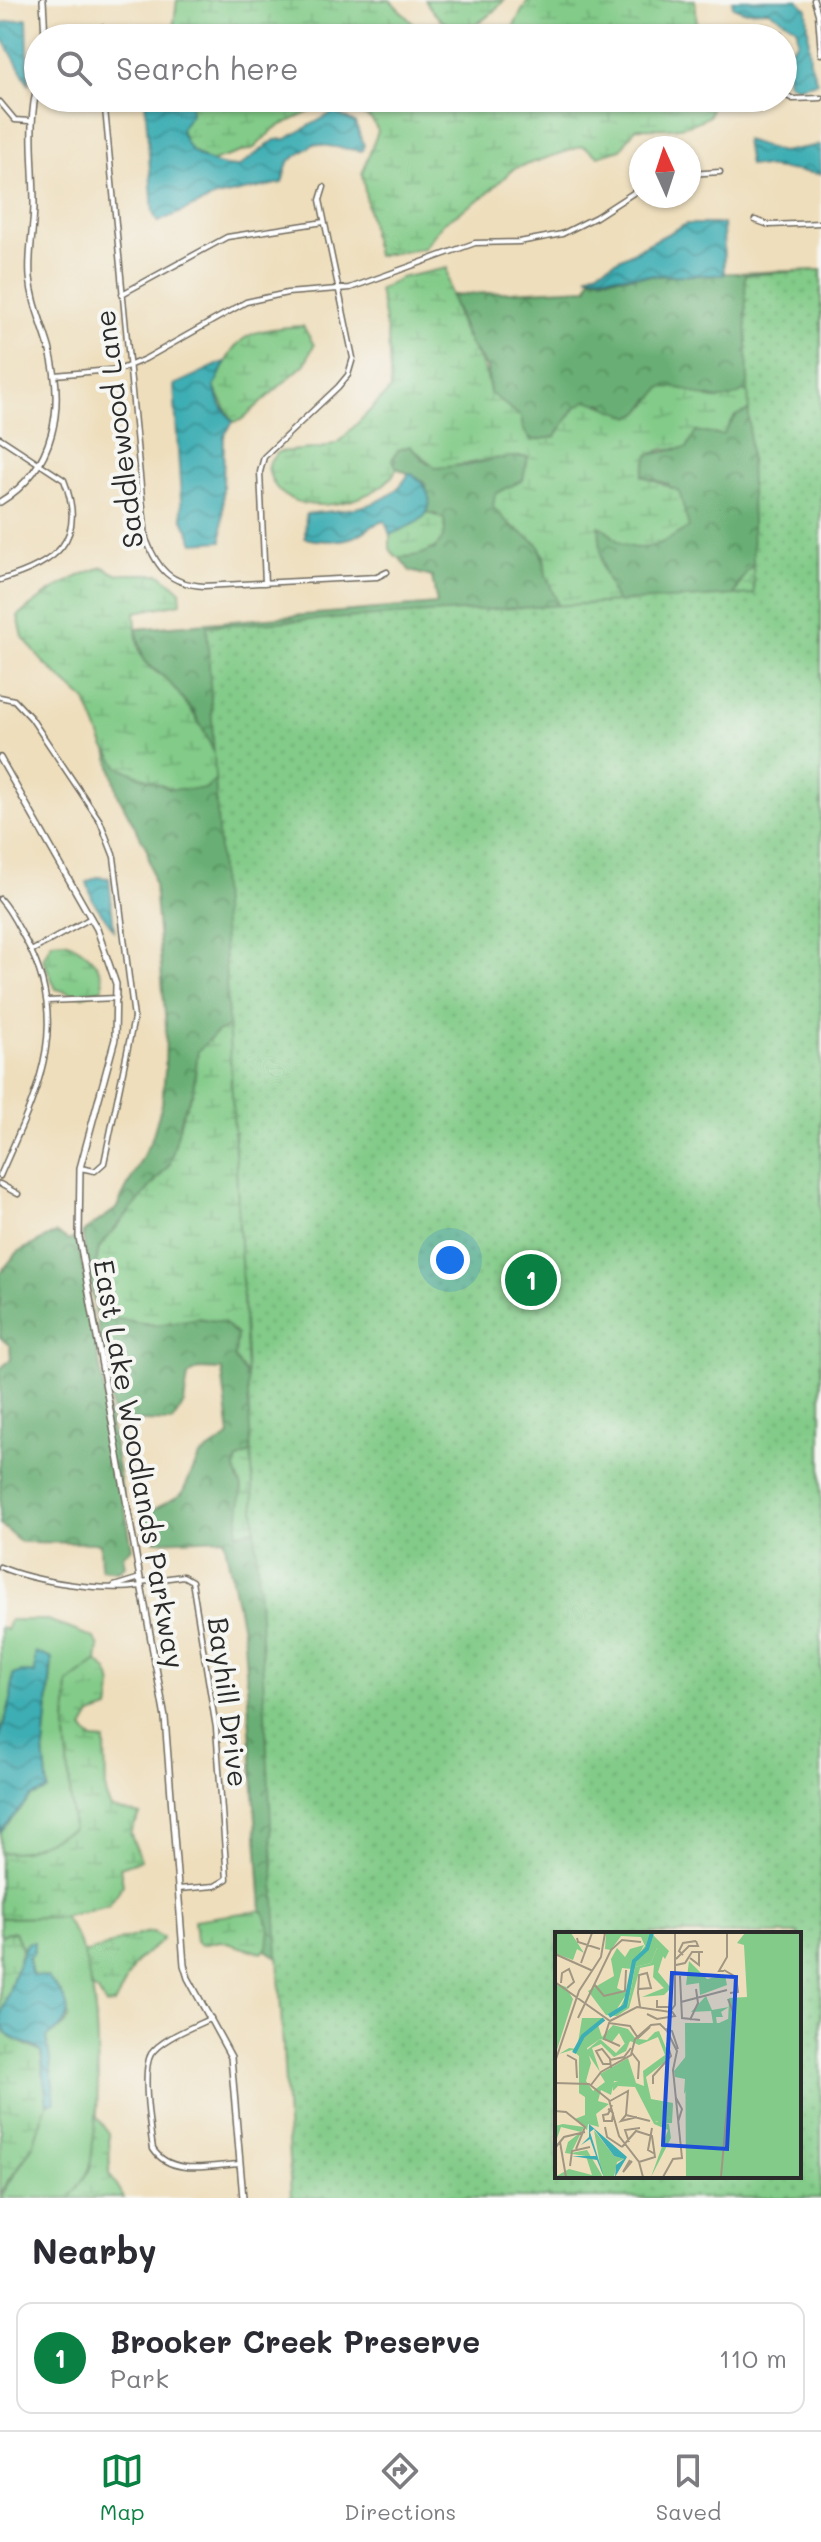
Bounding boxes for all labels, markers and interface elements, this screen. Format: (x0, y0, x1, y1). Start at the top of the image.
search box (24, 24, 797, 112)
icon: search (52, 46, 96, 90)
text: Search here (116, 48, 299, 88)
north arrow (629, 136, 701, 208)
street label: Saddlewood Lane (86, 308, 150, 550)
your location (430, 1240, 470, 1280)
pin: 1 (505, 1250, 557, 1310)
street label: East Lake Woodlands Parkway (86, 1257, 194, 1671)
street label: Bayhill Drive (201, 1615, 257, 1789)
inset map (555, 1932, 801, 2178)
text: Nearby (32, 2228, 157, 2273)
text: Brooker Creek Preserve (110, 2321, 480, 2361)
text: 1 (54, 2341, 66, 2375)
text: 110 m (719, 2341, 787, 2375)
text: Park (110, 2361, 169, 2395)
tab: Map (100, 2449, 145, 2526)
tab: Directions (344, 2449, 456, 2526)
tab: Saved (656, 2449, 721, 2526)

